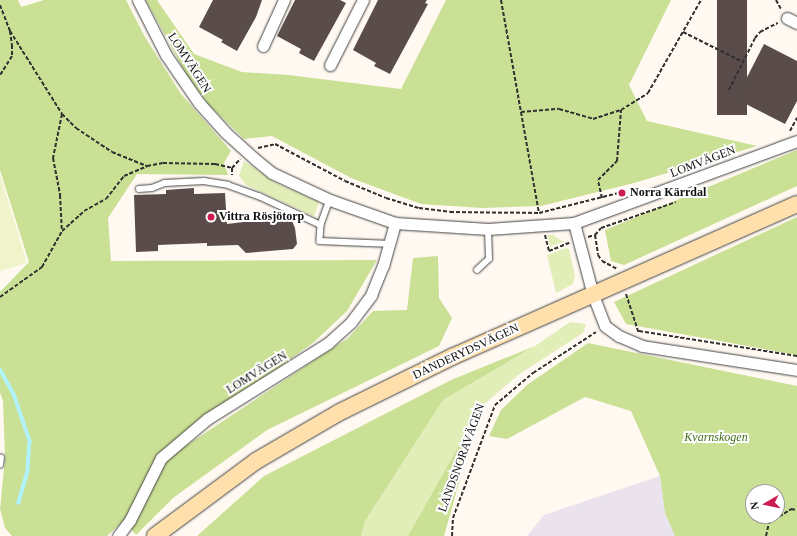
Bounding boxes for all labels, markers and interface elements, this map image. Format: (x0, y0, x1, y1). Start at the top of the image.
street label: LOMVÄGEN (164, 30, 214, 96)
street label: LOMVÄGEN (668, 143, 738, 181)
place label: Norra Kärrdal (630, 186, 706, 200)
marker: Norra Kärrdal (617, 188, 627, 198)
place label: Vittra Rösjötorp (219, 210, 304, 224)
marker: Vittra Rösjötorp (206, 212, 216, 222)
street label: DANDERYDSVÄGEN (411, 321, 521, 383)
street label: LOMVÄGEN (224, 349, 290, 397)
street label: LANDSNORAVÄGEN (436, 402, 488, 514)
park label: Kvarnskogen (684, 431, 748, 445)
north arrow (745, 484, 785, 524)
text: N (748, 501, 761, 511)

